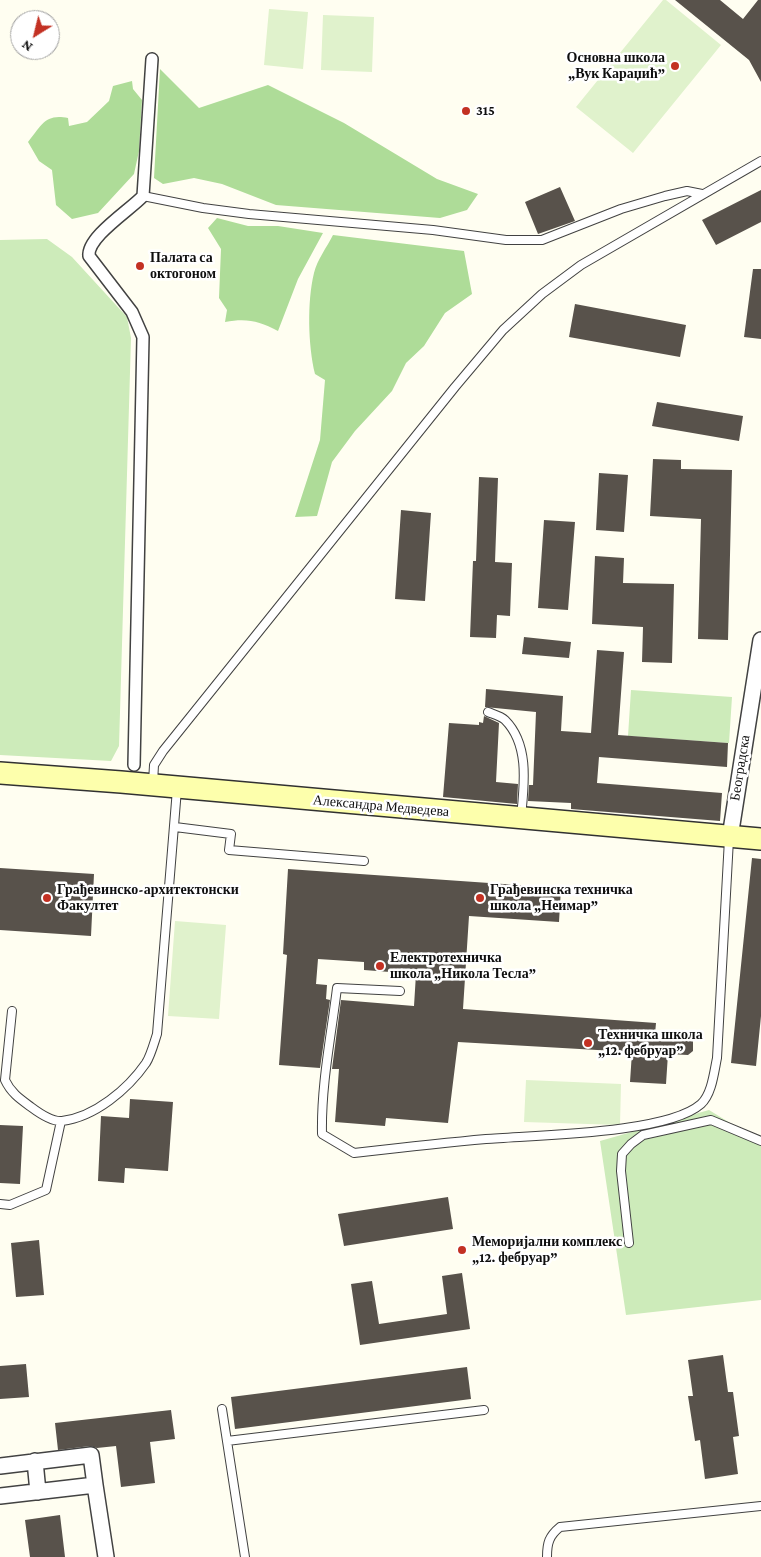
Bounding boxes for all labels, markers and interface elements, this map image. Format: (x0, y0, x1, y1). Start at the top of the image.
north arrow (10, 10, 60, 60)
text: N (18, 37, 35, 56)
place label: Основна школа „Вук Караџић” (566, 50, 665, 82)
marker: Основна школа „Вук Караџић” (669, 60, 681, 72)
place label: 315 (476, 103, 495, 119)
marker: 315 (460, 105, 472, 117)
place label: Палата са октогоном (150, 250, 216, 282)
marker: Палата са октогоном (134, 260, 146, 272)
street label: Београдска (727, 734, 753, 802)
street label: Александра Медведева (312, 792, 450, 820)
place label: Грађевинско-архитектонски Факултет (57, 882, 239, 914)
place label: Грађевинска техничка школа „Неимар” (490, 882, 633, 914)
marker: Грађевинско-архитектонски Факултет (41, 892, 53, 904)
marker: Грађевинска техничка школа „Неимар” (474, 892, 486, 904)
place label: Електротехничка школа „Никола Тесла” (390, 950, 536, 982)
marker: Електротехничка школа „Никола Тесла” (374, 960, 386, 972)
place label: Техничка школа „12. фебруар” (598, 1027, 703, 1060)
marker: Техничка школа „12. фебруар” (582, 1037, 594, 1049)
place label: Меморијални комплекс „12. фебруар” (472, 1234, 622, 1266)
marker: Меморијални комплекс „12. фебруар” (456, 1244, 468, 1256)

